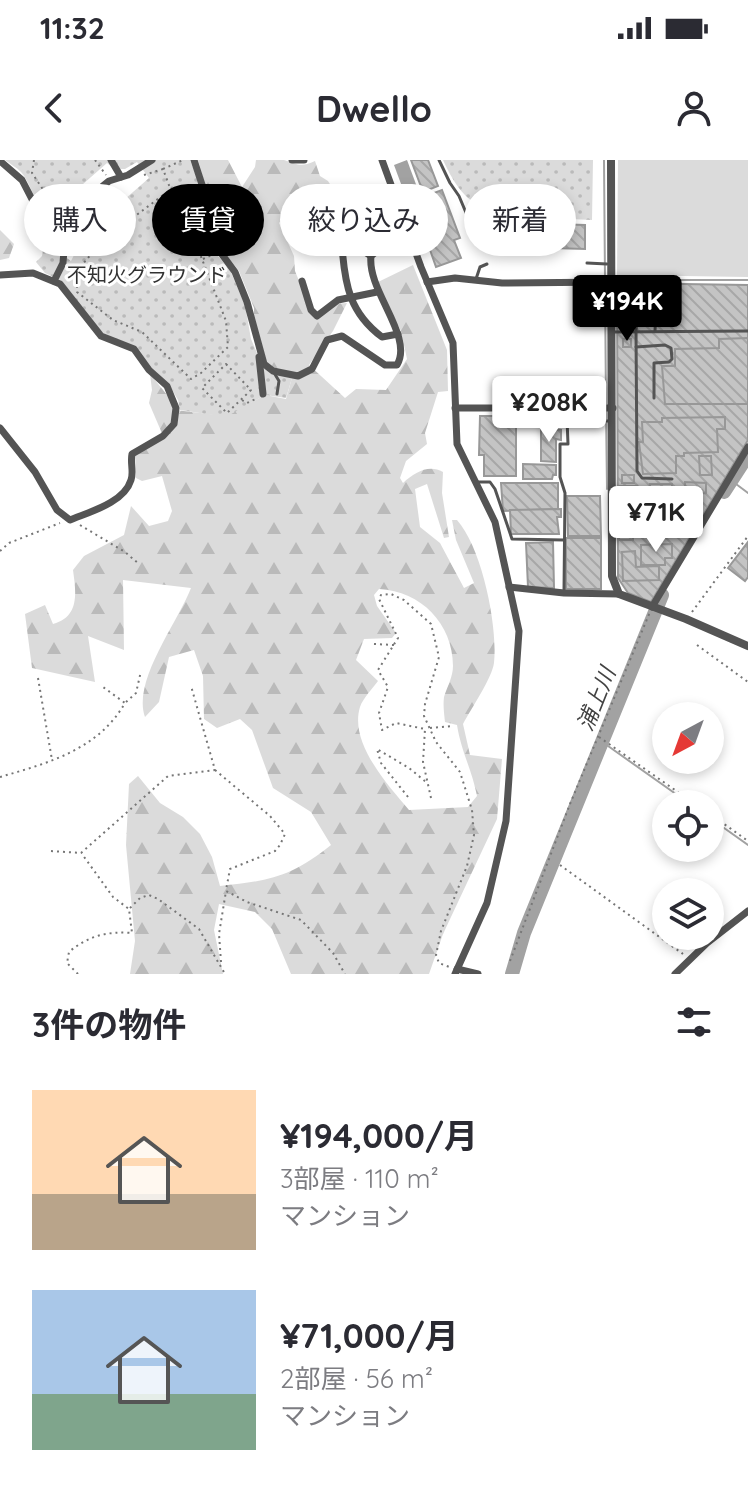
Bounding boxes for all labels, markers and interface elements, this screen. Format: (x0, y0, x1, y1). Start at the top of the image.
text: 11:32 (40, 9, 105, 47)
icon: back (32, 86, 76, 130)
text: Dwello (316, 86, 432, 131)
icon: person (672, 86, 716, 130)
chip: 購入 (24, 184, 136, 256)
chip: 賃貸 (152, 184, 264, 256)
chip: 絞り込み (280, 184, 448, 256)
chip: 新着 (464, 184, 576, 256)
park label: 不知火グラウンド (67, 262, 227, 287)
pin: ¥194K (571, 275, 683, 343)
text: ¥194K (591, 284, 663, 317)
pin: ¥208K (493, 376, 605, 444)
text: ¥208K (510, 385, 588, 418)
pin: ¥71K (609, 486, 703, 554)
text: ¥71K (627, 495, 685, 528)
water label: 浦上川 (571, 661, 622, 735)
north arrow (652, 702, 724, 774)
map controls (652, 702, 724, 950)
button: locate (652, 790, 724, 862)
button: layers (652, 878, 724, 950)
icon: filters (672, 1000, 716, 1044)
text: 3件の物件 (32, 1003, 186, 1046)
text: ¥194,000/月 (280, 1114, 478, 1157)
icon: home (96, 1122, 192, 1218)
text: 3部屋 · 110 m² (280, 1162, 439, 1195)
text: マンション (280, 1199, 410, 1232)
text: ¥71,000/月 (280, 1314, 459, 1357)
icon: home (96, 1322, 192, 1418)
text: 2部屋 · 56 m² (280, 1362, 433, 1395)
text: マンション (280, 1399, 410, 1432)

